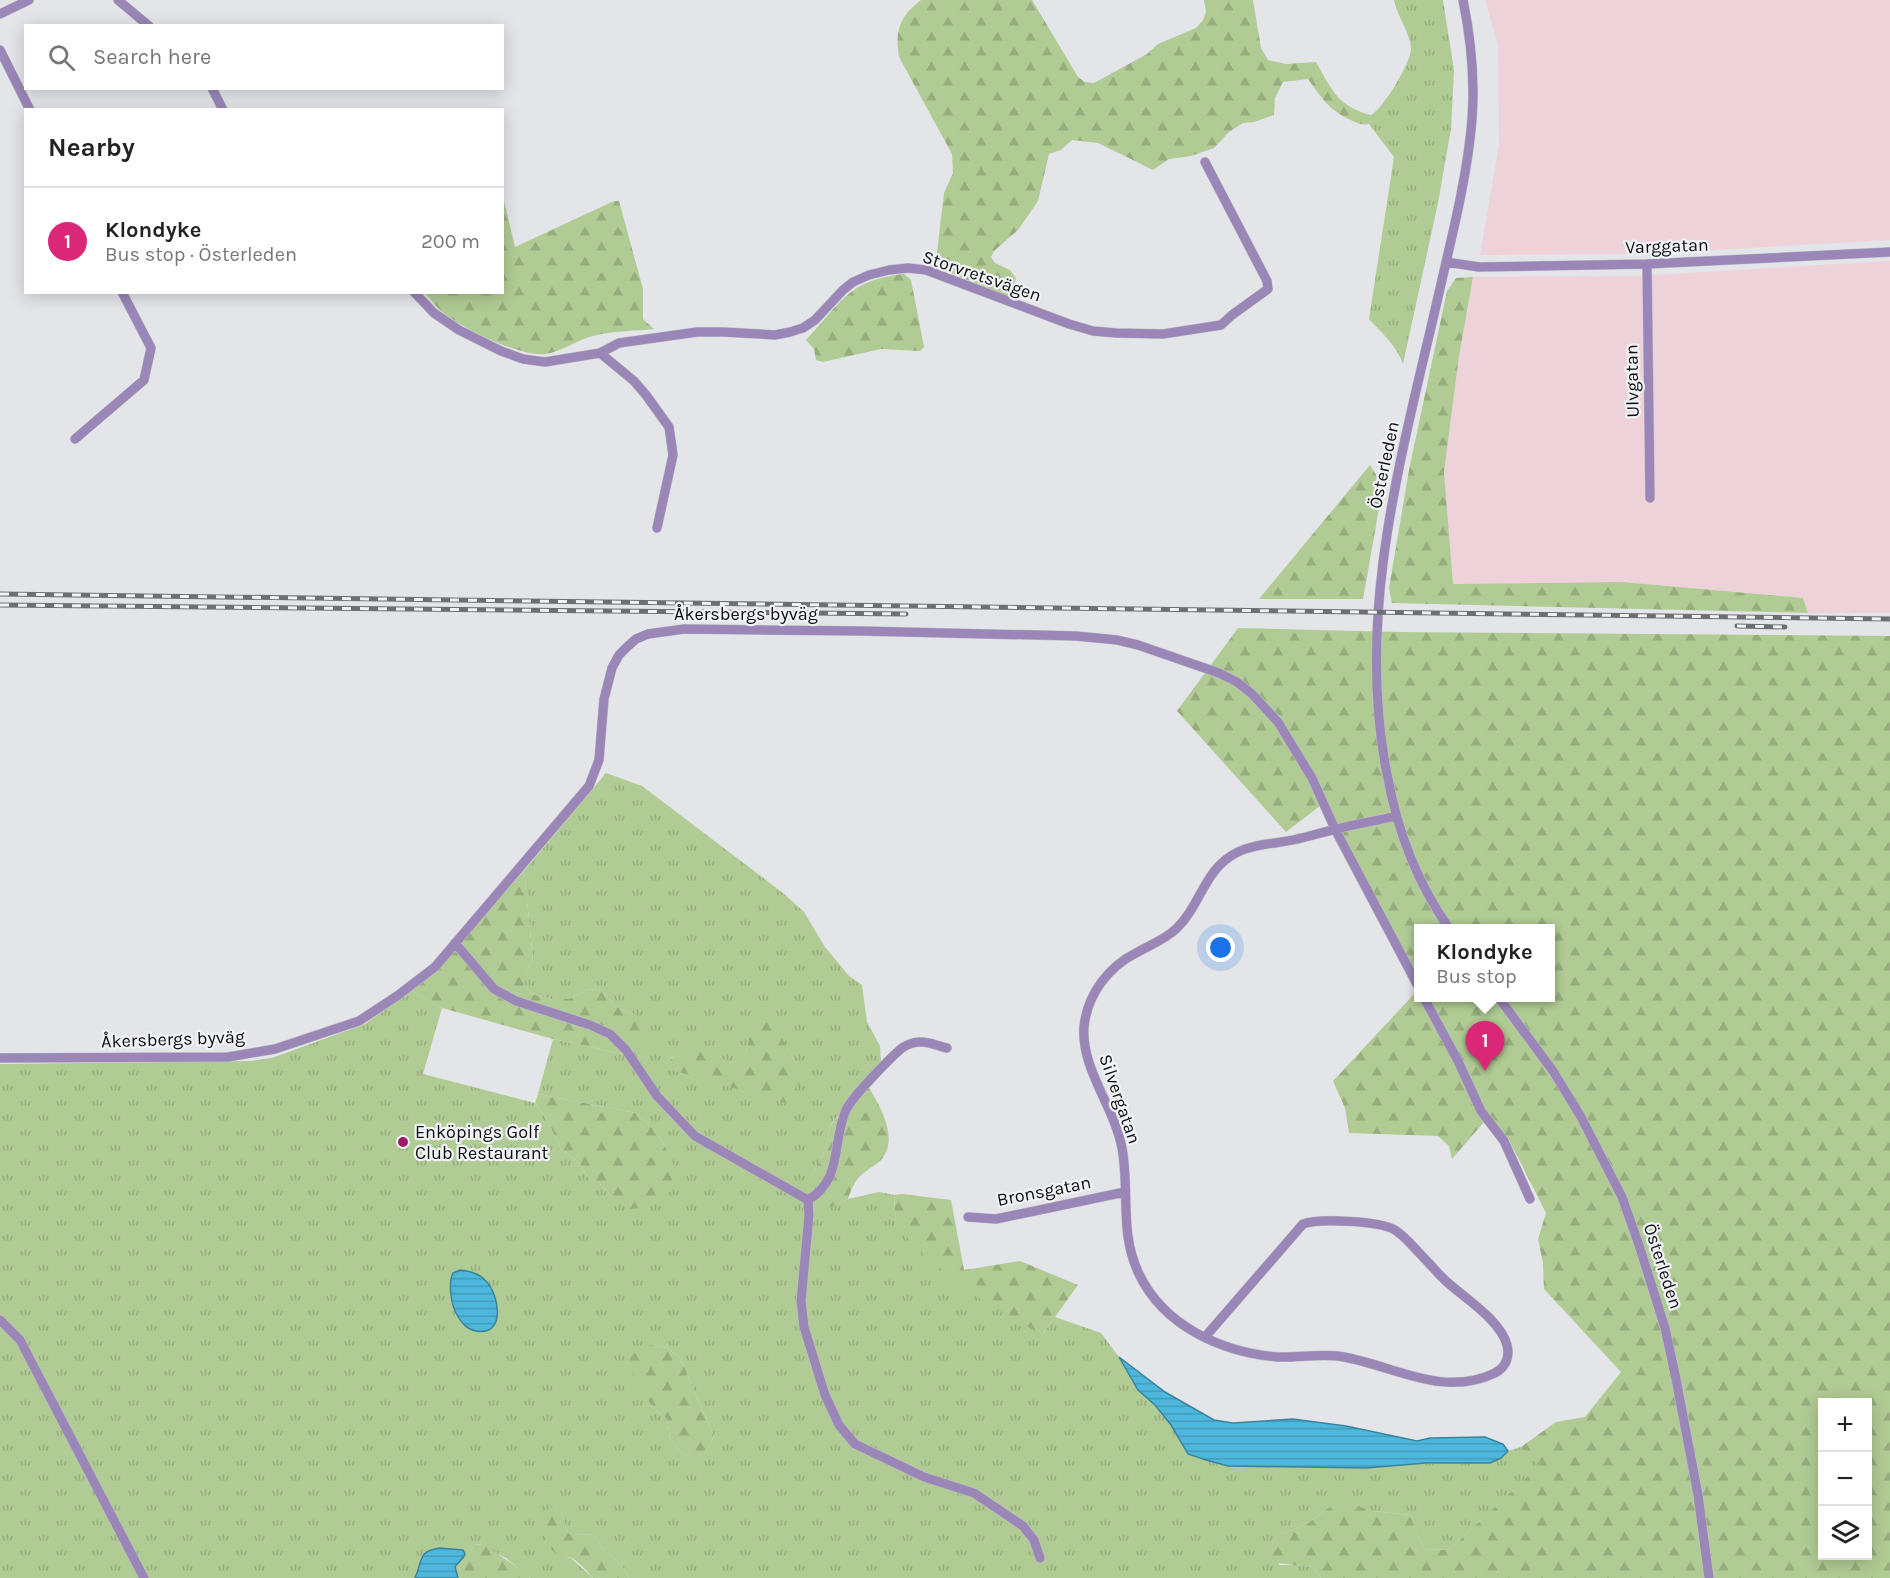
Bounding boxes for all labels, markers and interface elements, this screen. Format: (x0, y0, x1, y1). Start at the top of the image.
search box (24, 24, 504, 90)
icon: search (45, 41, 78, 74)
text: Search here (93, 44, 211, 70)
text: Nearby (48, 132, 135, 163)
text: Klondyke (105, 217, 202, 243)
text: 1 (64, 230, 71, 253)
text: 200 m (421, 230, 480, 253)
street label: Varggatan (1625, 234, 1709, 258)
text: Bus stop · Österleden (105, 243, 297, 266)
street label: Storvretsvägen (920, 245, 1044, 307)
street label: Ulvgatan (1620, 344, 1644, 418)
street label: Österleden (1364, 419, 1404, 511)
street label: Åkersbergs byväg (674, 603, 818, 625)
popup (1414, 924, 1555, 1002)
your location (1206, 933, 1235, 962)
text: Klondyke (1436, 939, 1533, 965)
text: Bus stop (1436, 965, 1517, 988)
pin: 1 (1466, 1022, 1504, 1071)
street label: Åkersbergs byväg (101, 1025, 245, 1053)
street label: Silvergatan (1094, 1051, 1146, 1147)
place label: Enköpings Golf Club Restaurant (415, 1121, 548, 1164)
marker: Enköpings Golf Club Restaurant (396, 1135, 410, 1149)
street label: Bronsgatan (995, 1171, 1093, 1211)
street label: Österleden (1639, 1220, 1687, 1312)
map controls (1818, 1398, 1872, 1560)
button: + (1818, 1398, 1872, 1452)
button: − (1818, 1452, 1872, 1506)
button: layers (1818, 1506, 1872, 1560)

